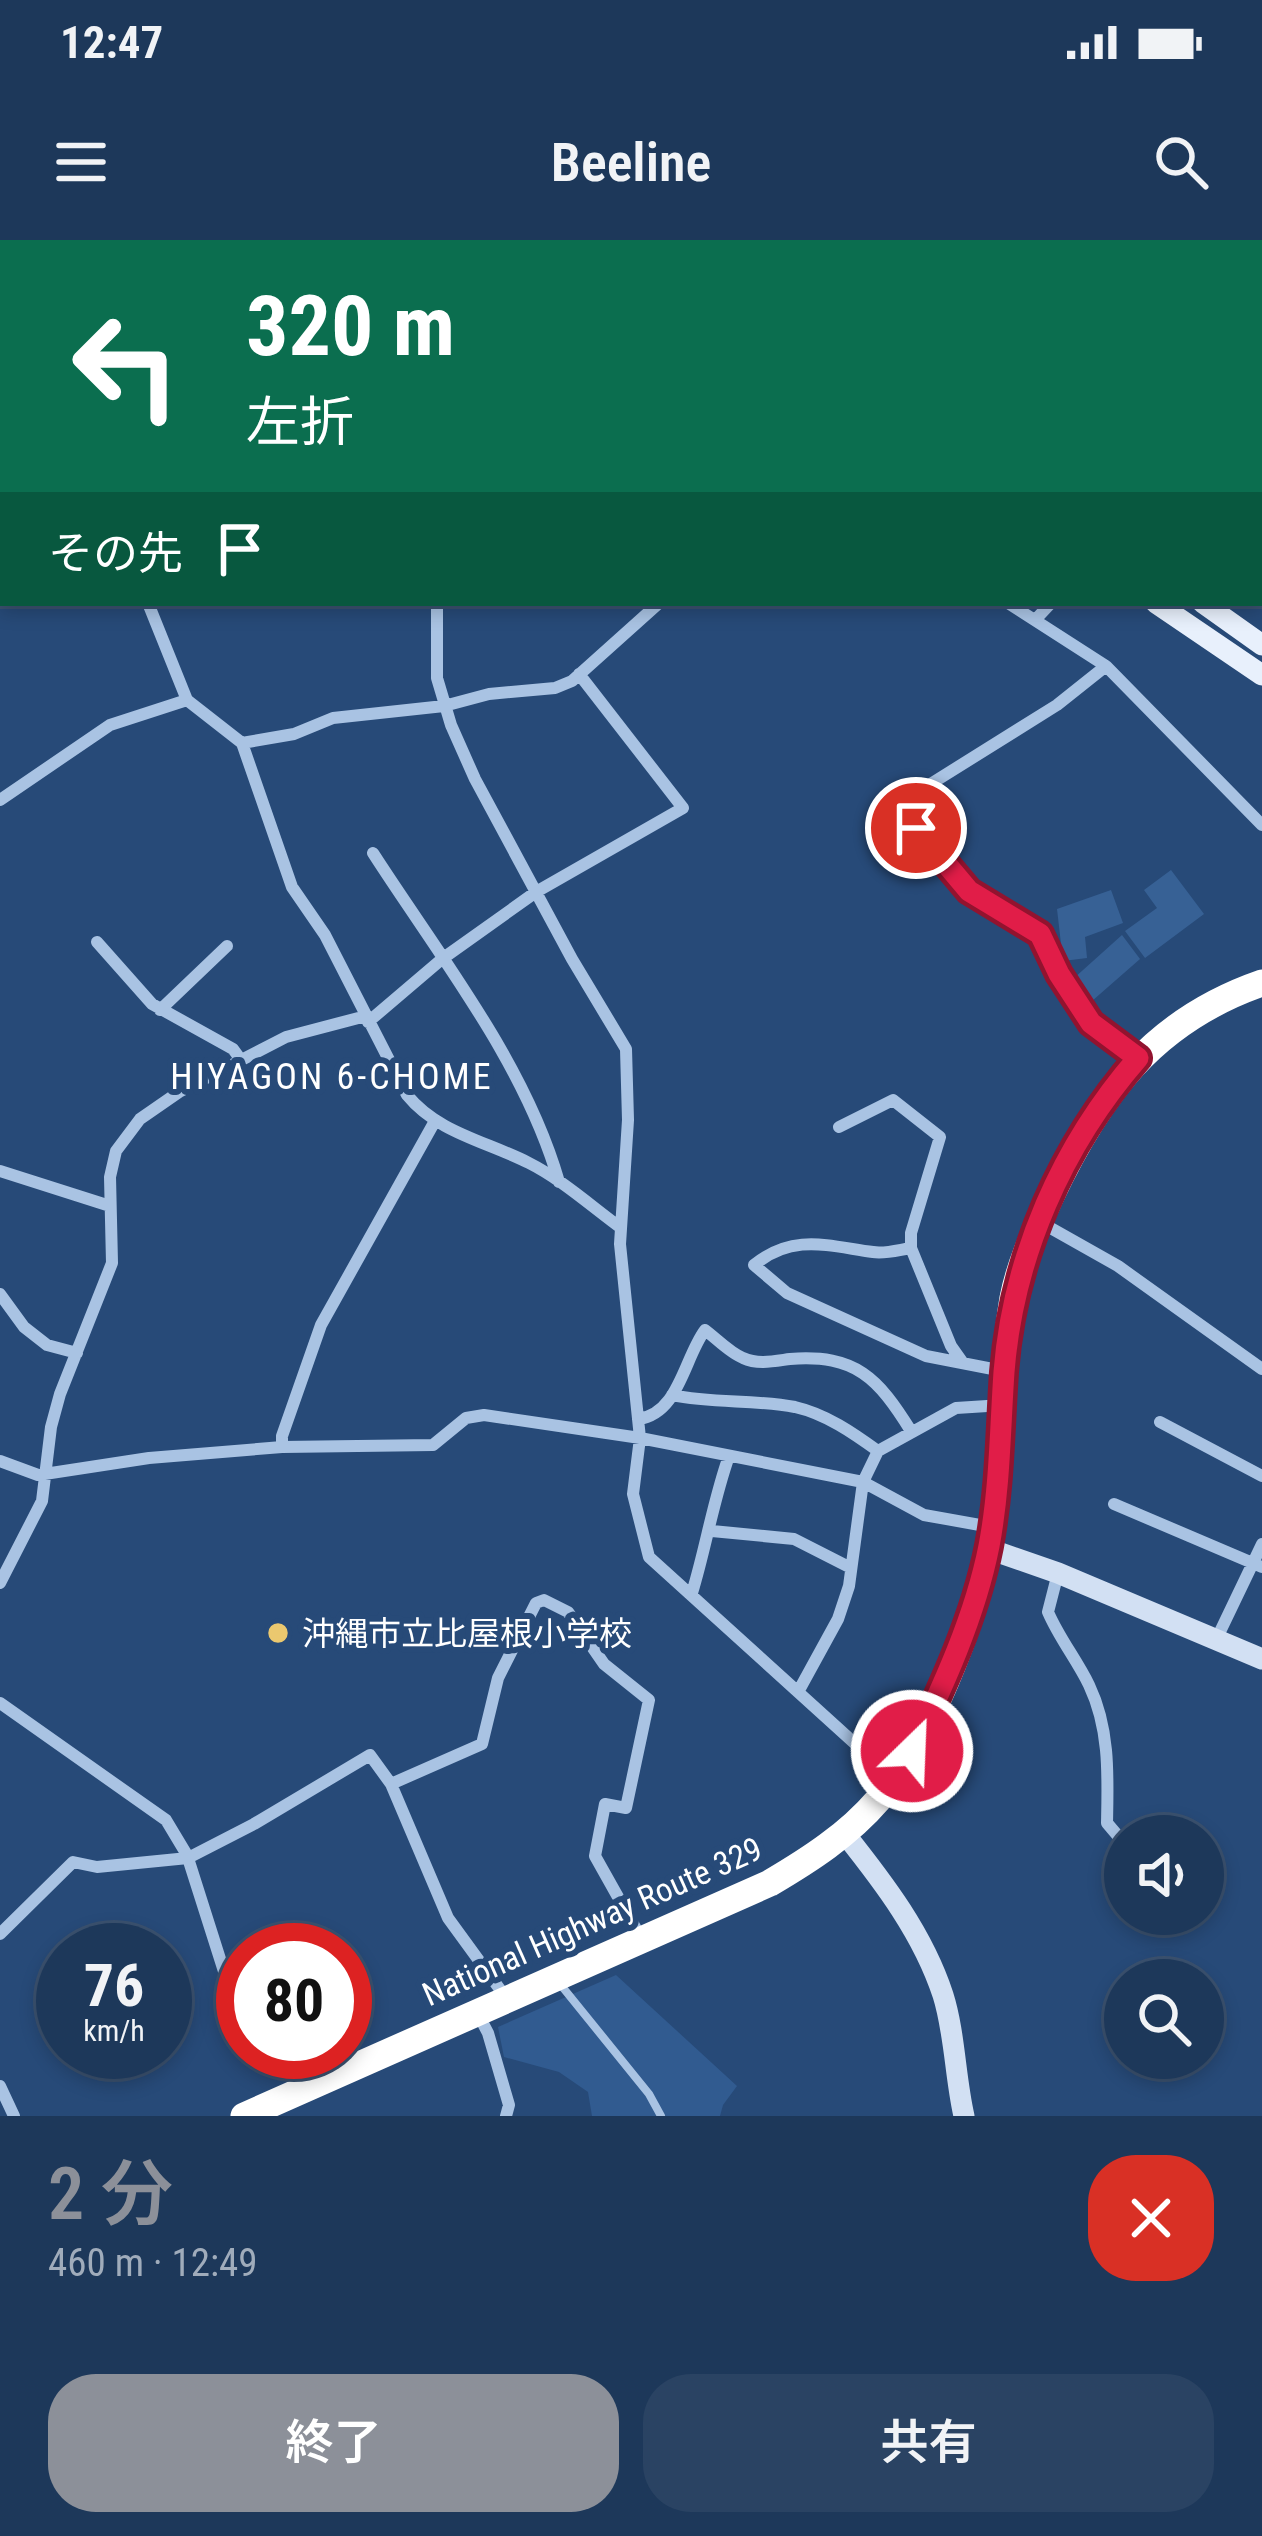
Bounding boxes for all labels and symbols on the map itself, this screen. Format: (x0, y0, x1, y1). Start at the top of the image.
pin (865, 777, 967, 879)
district label: HIYAGON 6-CHOME (170, 1056, 494, 1098)
place label: 沖縄市立比屋根小学校 (302, 1614, 632, 1653)
marker: 沖縄市立比屋根小学校 (265, 1620, 291, 1646)
position arrow (849, 1688, 975, 1814)
street label: National Highway Route 329 (416, 1829, 768, 2014)
speed limit sign: 80 (216, 1923, 372, 2079)

